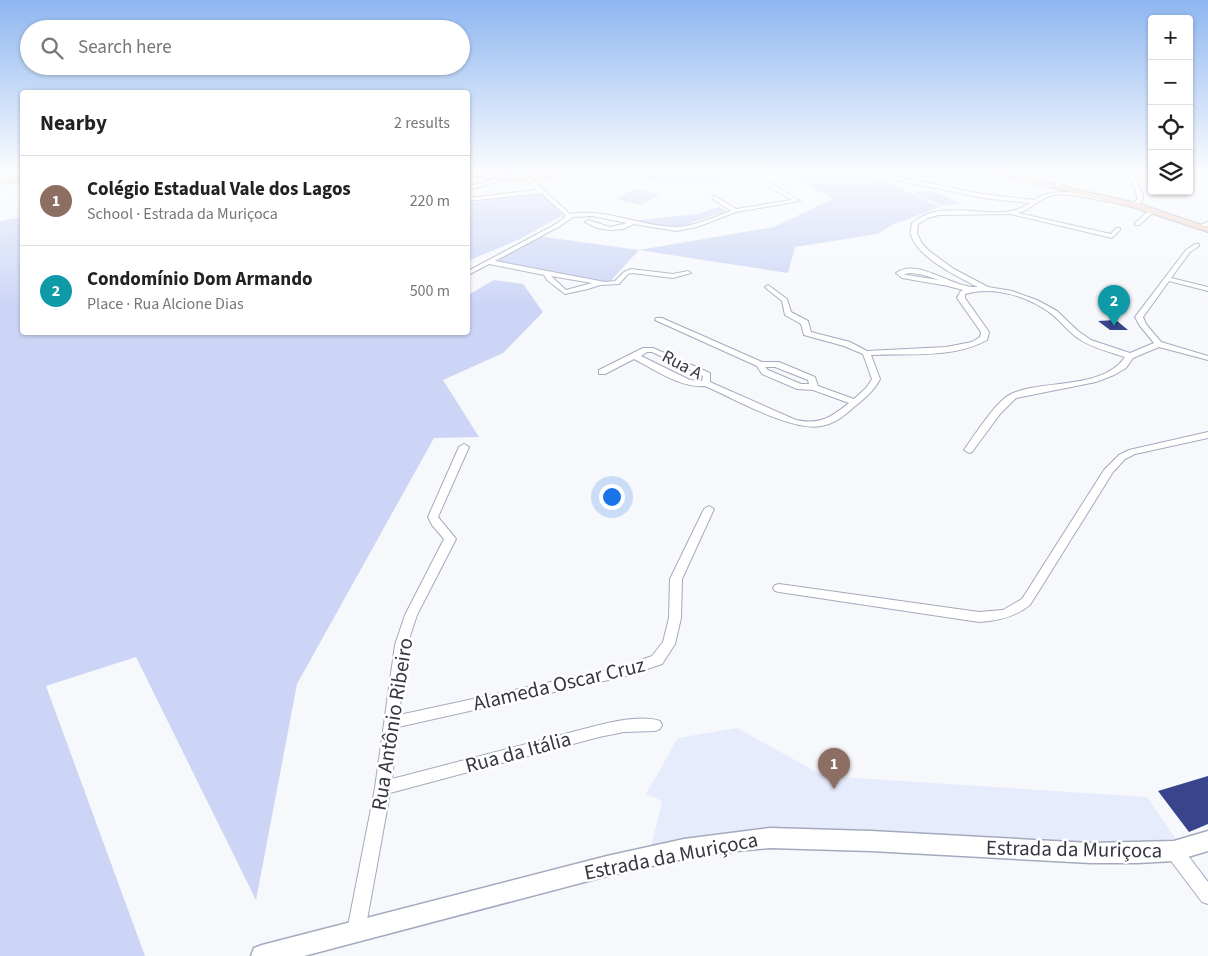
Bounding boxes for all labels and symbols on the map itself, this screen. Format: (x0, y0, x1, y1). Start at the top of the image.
pin: 2 (1098, 285, 1130, 326)
street label: Rua A (657, 344, 707, 386)
your location (599, 484, 625, 510)
street label: Rua Antônio Ribeiro (364, 636, 420, 812)
street label: Alameda Oscar Cruz (470, 650, 648, 718)
street label: Rua da Itália (462, 723, 574, 781)
pin: 1 (818, 748, 850, 789)
street label: Estrada da Muriçoca (582, 824, 760, 888)
street label: Estrada da Muriçoca (986, 832, 1162, 866)

